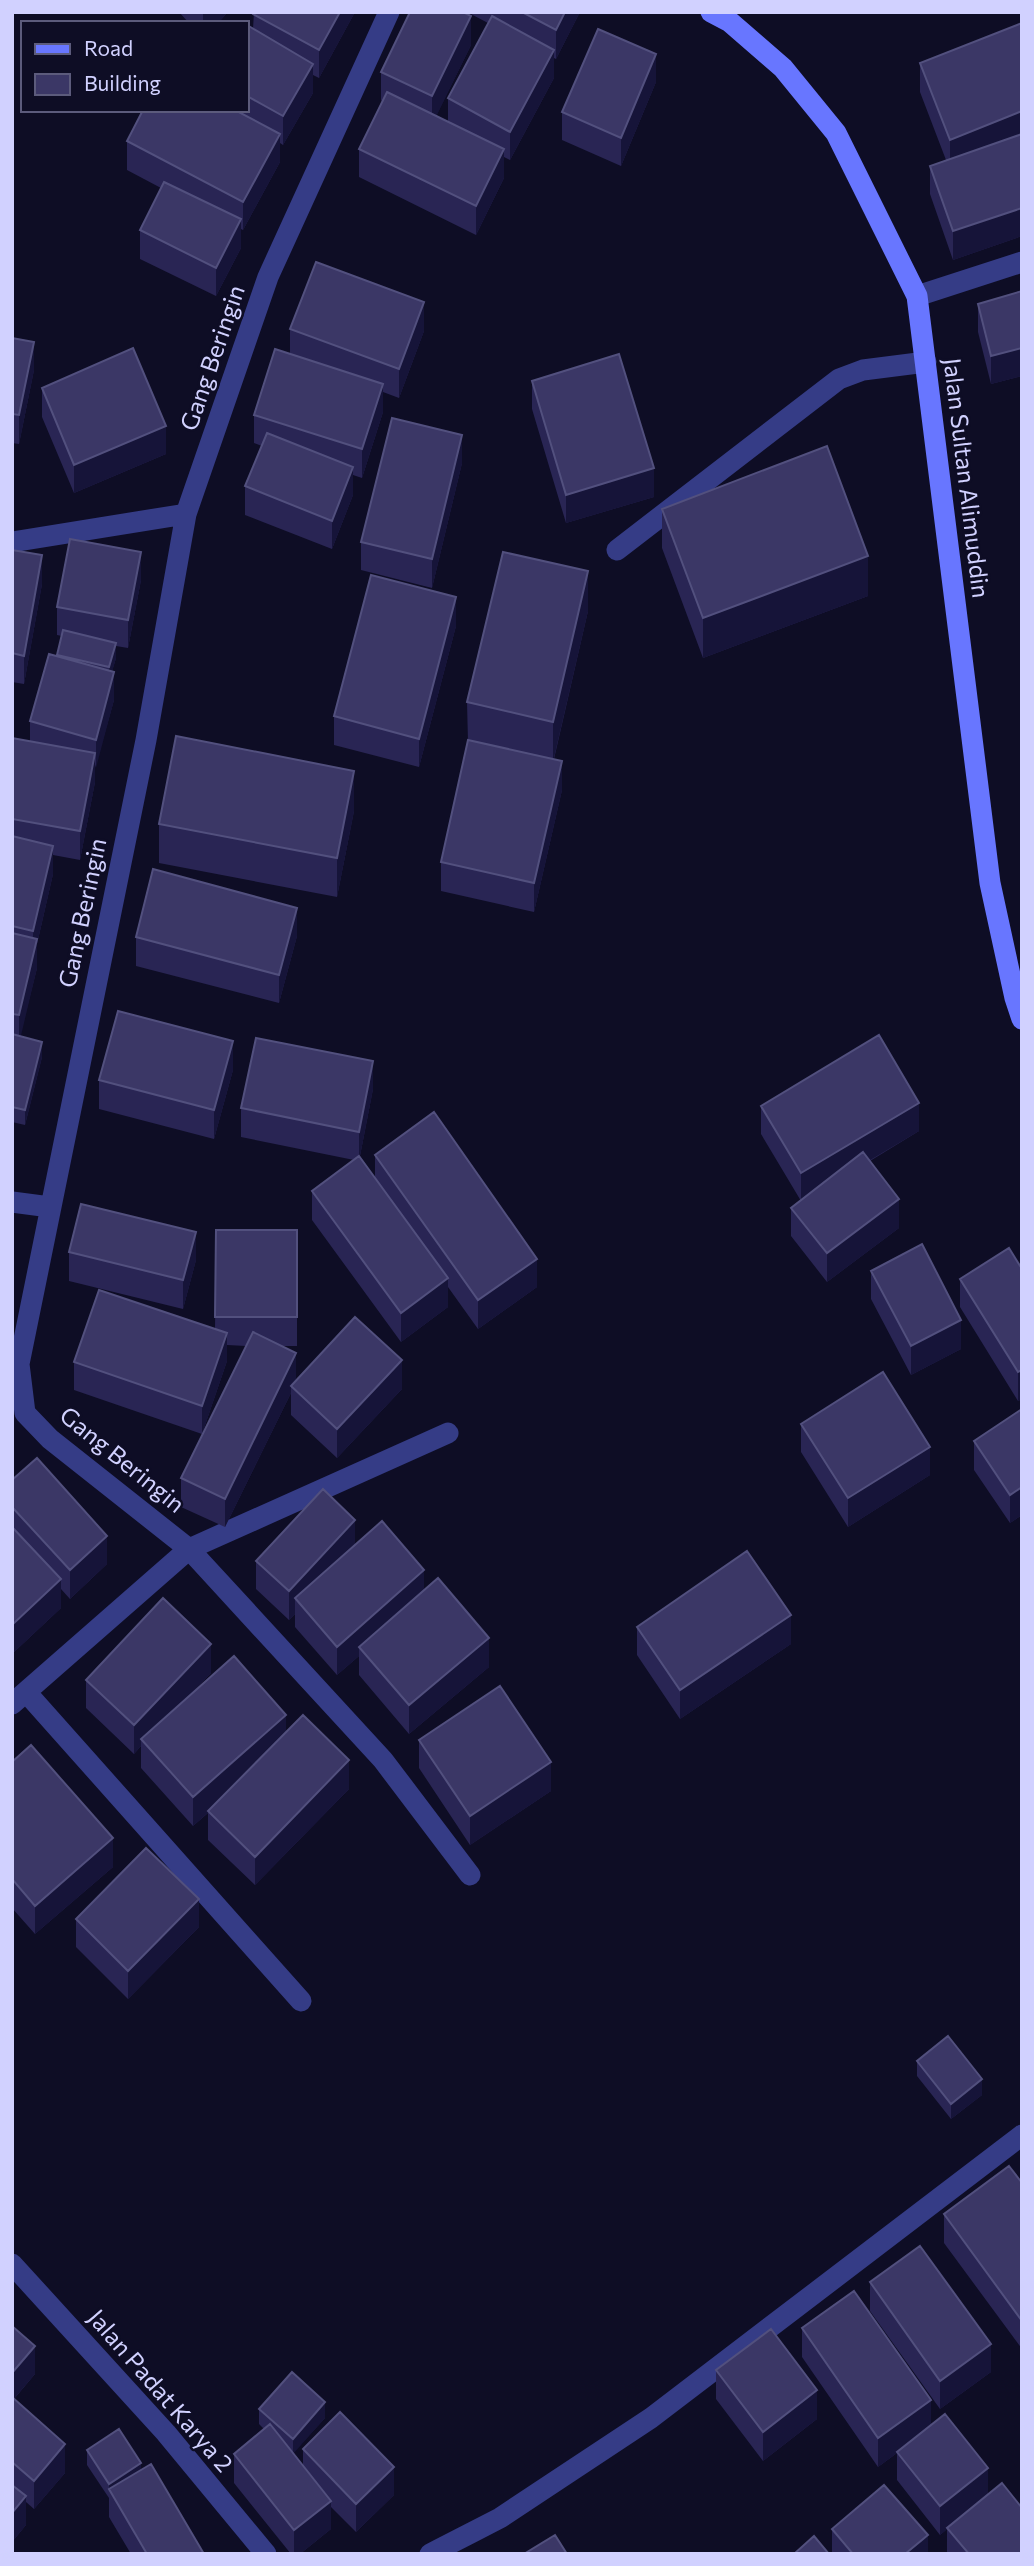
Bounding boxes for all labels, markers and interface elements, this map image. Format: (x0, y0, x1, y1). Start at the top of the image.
legend (21, 21, 248, 112)
text: Road (84, 35, 133, 60)
text: Building (84, 70, 161, 95)
street label: Gang Beringin (173, 281, 250, 434)
street label: Jalan Sultan Alimuddin (938, 356, 997, 600)
street label: Gang Beringin (52, 835, 112, 990)
street label: Gang Beringin (55, 1400, 191, 1518)
street label: Jalan Padat Karya 2 (83, 2303, 240, 2477)

